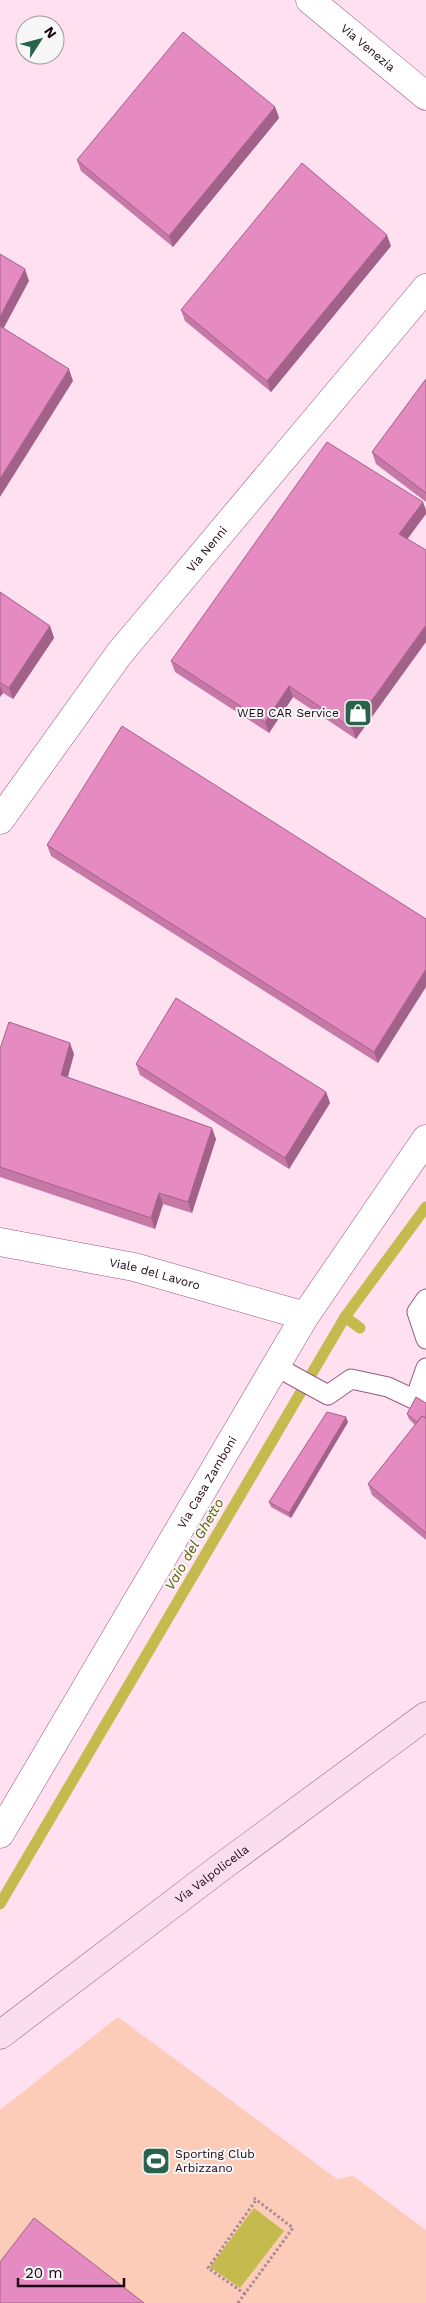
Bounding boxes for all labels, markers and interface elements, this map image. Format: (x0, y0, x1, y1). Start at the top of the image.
north arrow (15, 15, 65, 65)
street label: Via Venezia (338, 21, 398, 74)
text: N (41, 23, 60, 41)
street label: Via Nenni (184, 524, 230, 575)
shop icon: WEB CAR Service (343, 698, 373, 728)
place label: WEB CAR Service (237, 706, 339, 720)
street label: Viale del Lavoro (108, 1256, 202, 1293)
street label: Via Casa Zamboni (174, 1434, 240, 1531)
water label: Vaio del Ghetto (161, 1495, 227, 1593)
street label: Via Valpolicella (173, 1842, 252, 1906)
sports icon: Sporting Club Arbizzano (141, 2146, 171, 2176)
place label: Sporting Club Arbizzano (175, 2147, 255, 2175)
scale bar (18, 2256, 124, 2288)
text: 20 m (25, 2264, 63, 2282)

